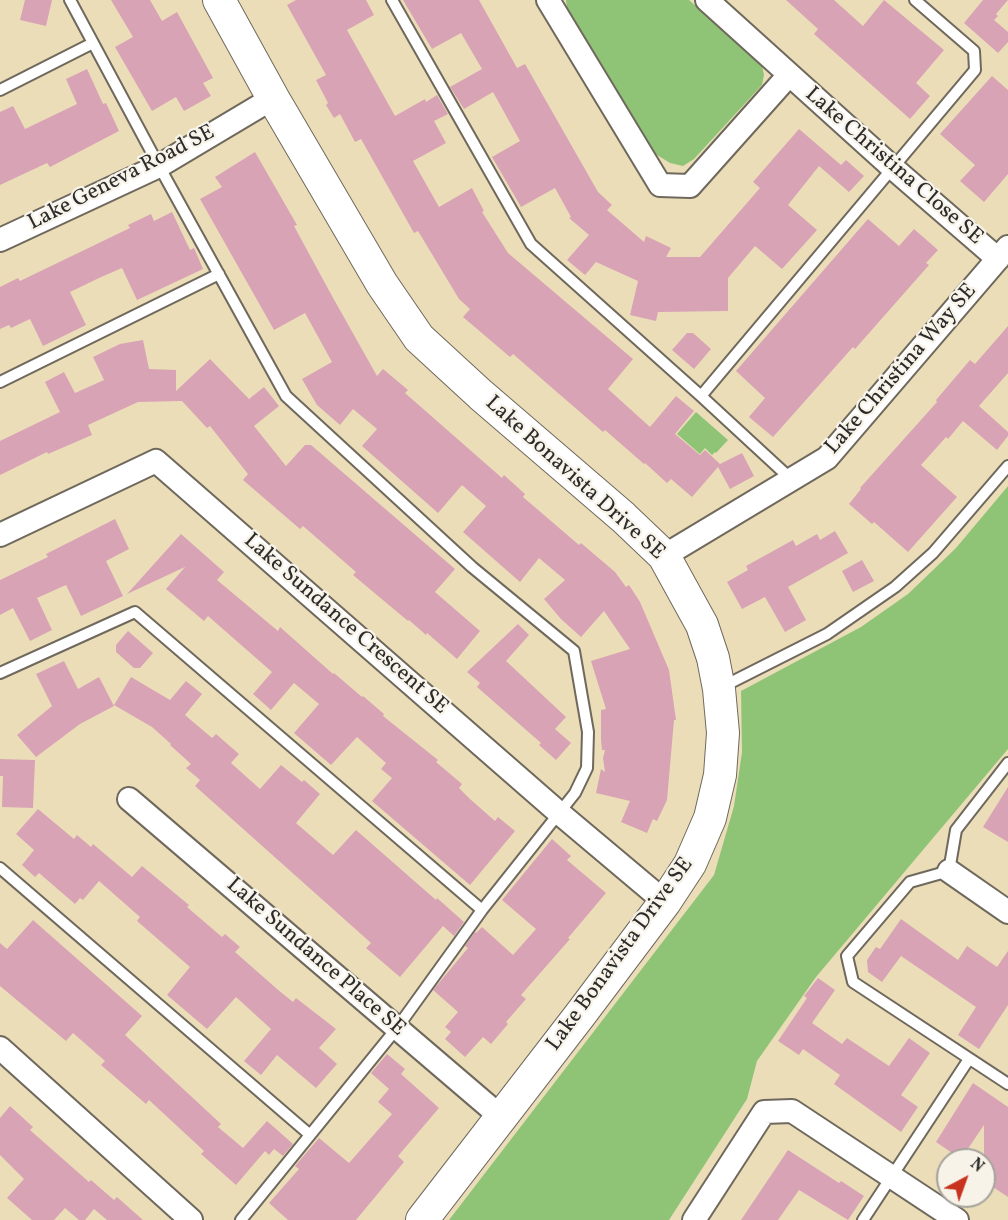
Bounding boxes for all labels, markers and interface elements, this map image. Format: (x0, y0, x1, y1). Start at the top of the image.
street label: Lake Christina Close SE (798, 82, 988, 252)
street label: Lake Geneva Road SE (24, 120, 220, 238)
street label: Lake Christina Way SE (821, 279, 983, 461)
street label: Lake Bonavista Drive SE (479, 391, 669, 567)
street label: Lake Sundance Crescent SE (237, 529, 453, 721)
street label: Lake Bonavista Drive SE (542, 853, 700, 1057)
street label: Lake Sundance Place SE (220, 873, 410, 1043)
north arrow (936, 1148, 996, 1208)
text: N (965, 1154, 988, 1178)

